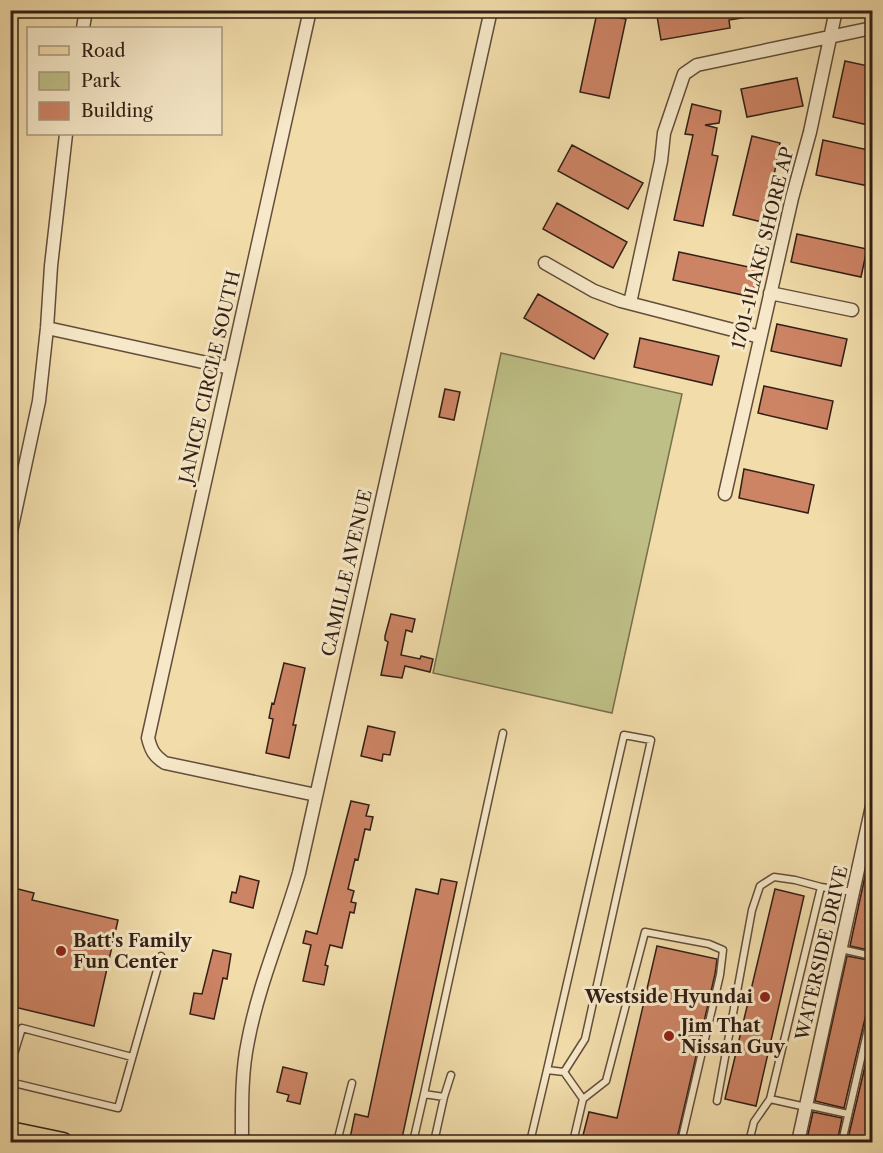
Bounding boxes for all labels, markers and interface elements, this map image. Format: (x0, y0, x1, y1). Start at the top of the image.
legend (27, 27, 222, 135)
text: Road (81, 40, 126, 62)
text: Park (81, 70, 122, 92)
text: Building (81, 100, 153, 122)
street label: 1701-1 LAKE SHORE AP (727, 144, 799, 351)
street label: JANICE CIRCLE SOUTH (174, 269, 245, 488)
street label: CAMILLE AVENUE (317, 487, 377, 659)
street label: WATERSIDE DRIVE (791, 864, 853, 1043)
place label: Batt's Family Fun Center (73, 930, 192, 973)
marker: Batt's Family Fun Center (54, 944, 68, 958)
place label: Westside Hyundai (584, 986, 754, 1008)
marker: Westside Hyundai (758, 990, 772, 1004)
place label: Jim That Nissan Guy (678, 1015, 786, 1058)
marker: Jim That Nissan Guy (662, 1029, 676, 1043)

